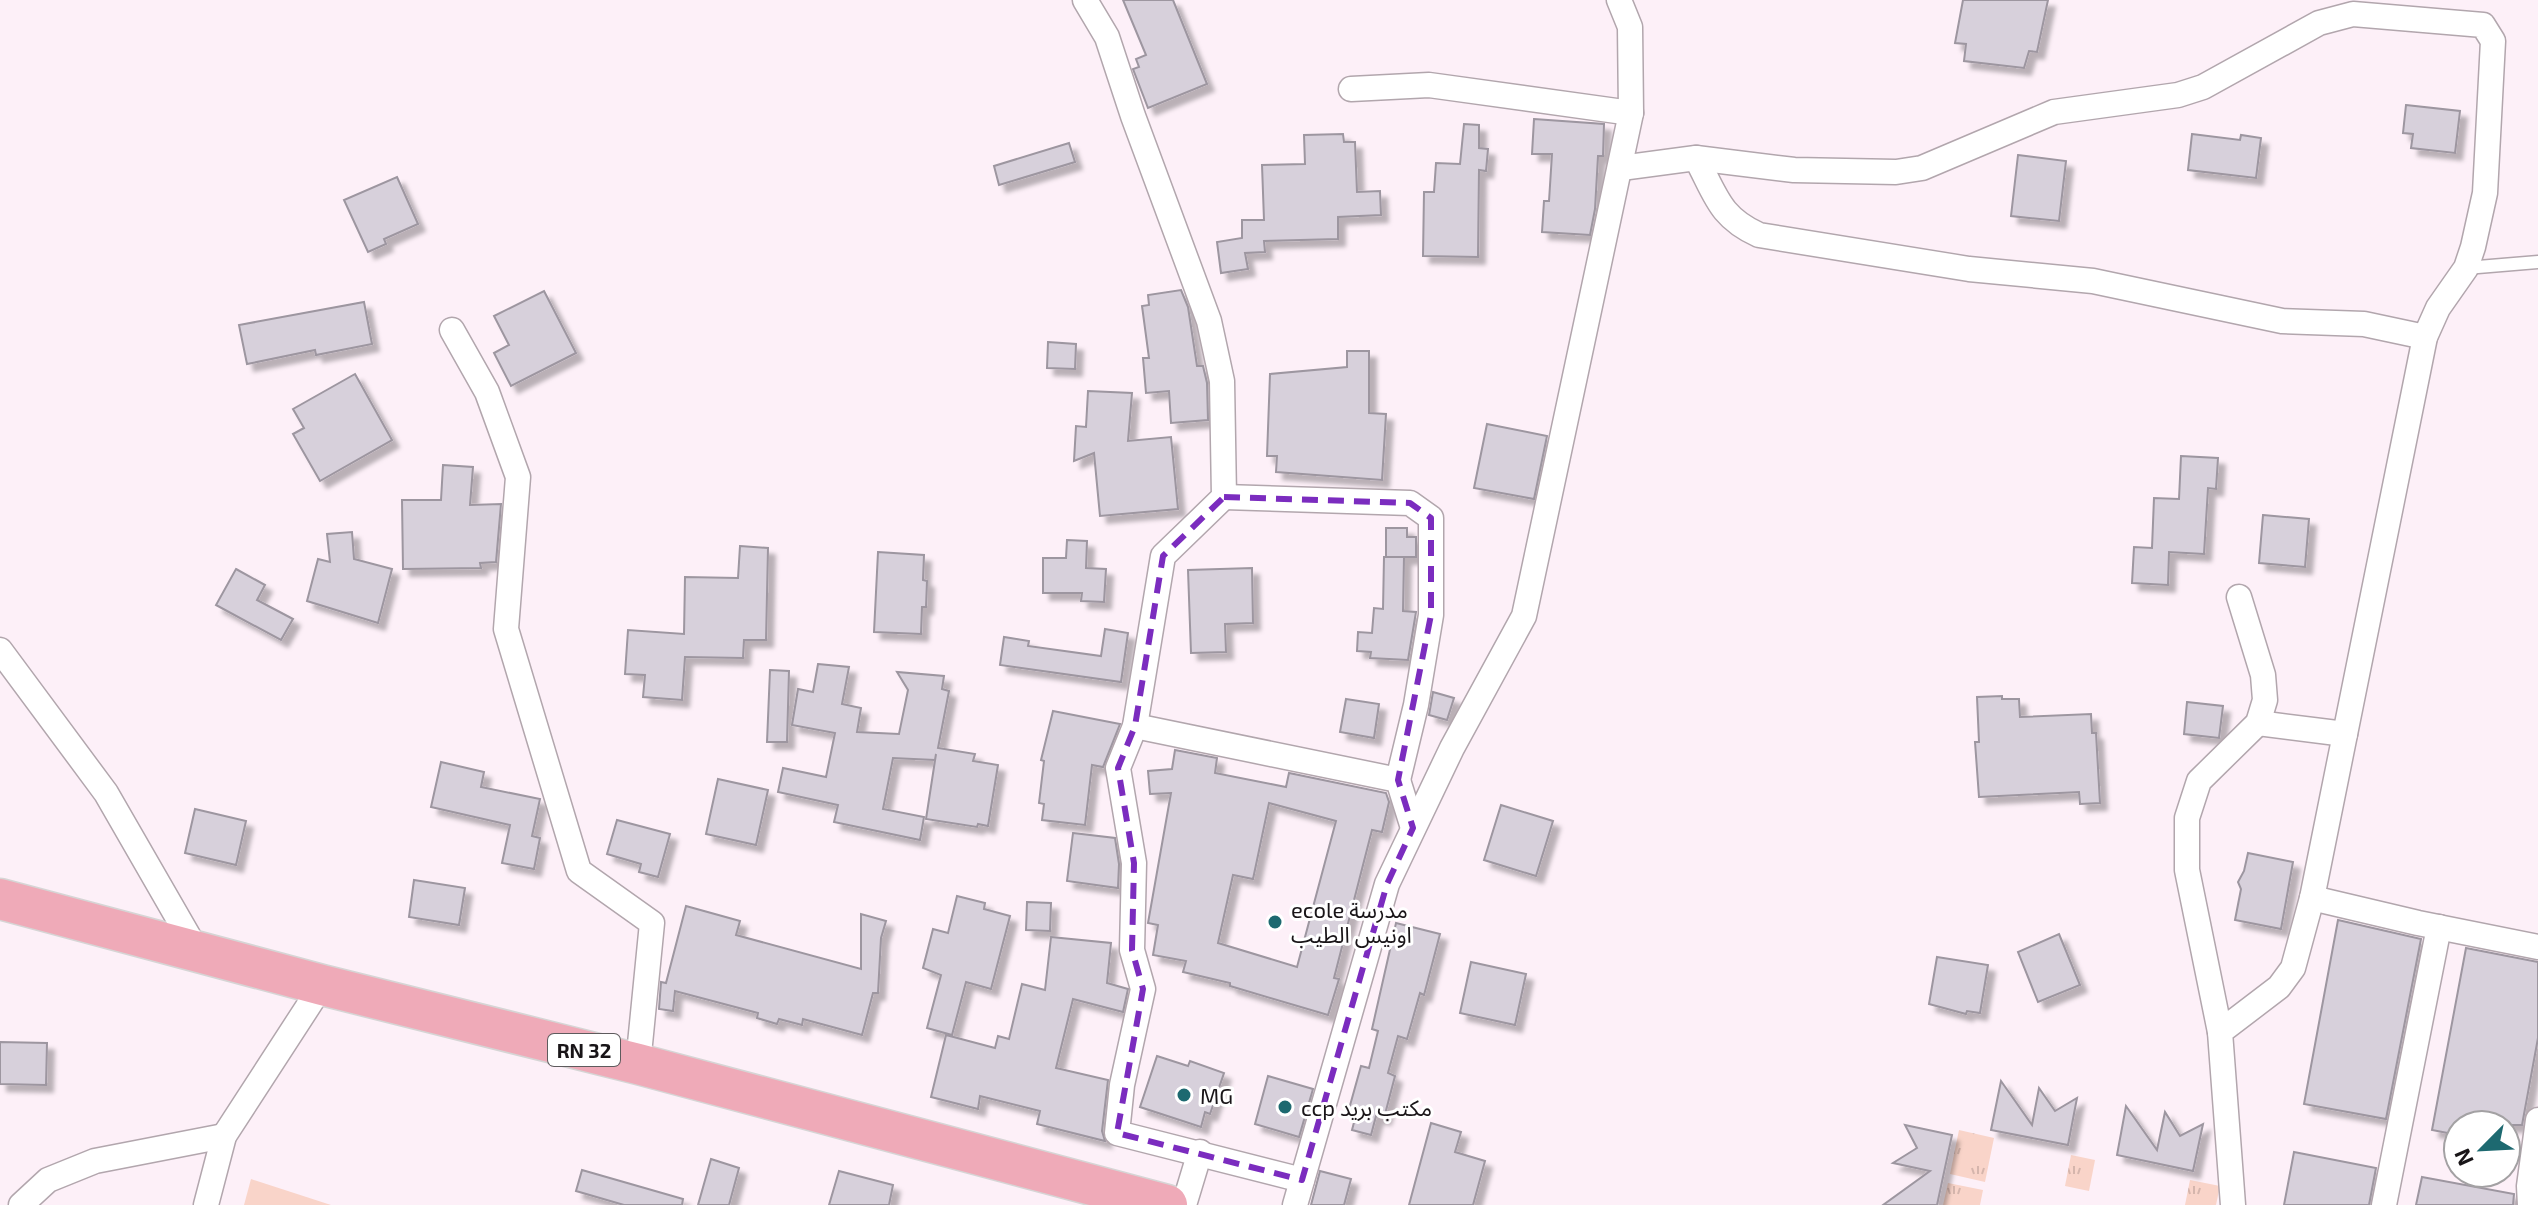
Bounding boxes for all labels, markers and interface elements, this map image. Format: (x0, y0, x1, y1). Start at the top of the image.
place label: ecole مدرسة اونيس الطيب (1291, 896, 1412, 948)
marker: ecole مدرسة اونيس الطيب (1266, 913, 1284, 931)
road number: RN 32 (548, 1034, 620, 1066)
place label: MG (1200, 1082, 1233, 1108)
marker: MG (1175, 1086, 1193, 1104)
place label: ccp مكتب بريد (1301, 1094, 1432, 1121)
marker: ccp مكتب بريد (1276, 1098, 1294, 1116)
north arrow (2442, 1109, 2522, 1189)
text: N (2448, 1145, 2478, 1170)

